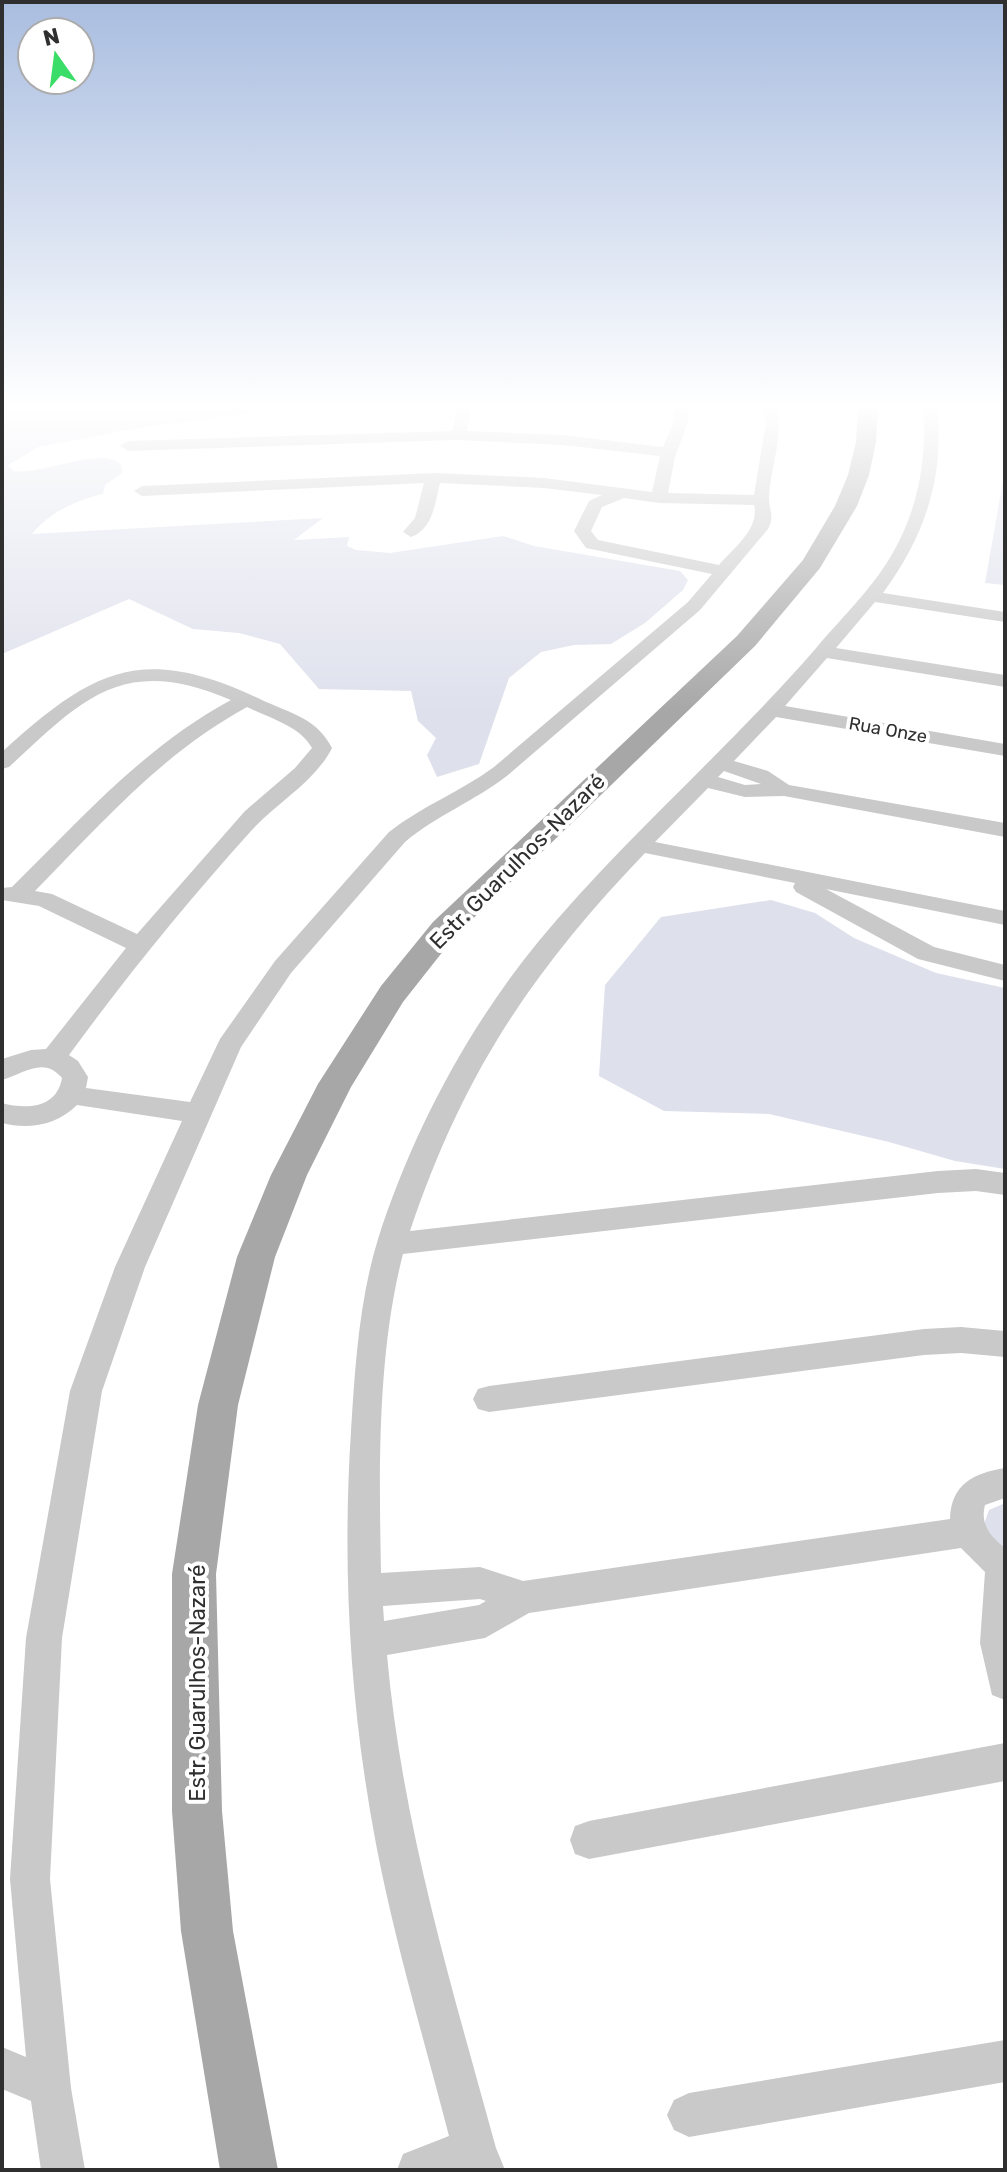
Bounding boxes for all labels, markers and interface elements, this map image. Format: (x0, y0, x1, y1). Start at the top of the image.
north arrow (16, 16, 96, 96)
text: N (40, 22, 62, 52)
street label: Rua Onze (847, 712, 929, 748)
street label: Estr. Guarulhos-Nazaré (424, 768, 611, 955)
street label: Estr. Guarulhos-Nazaré (184, 1564, 211, 1802)

